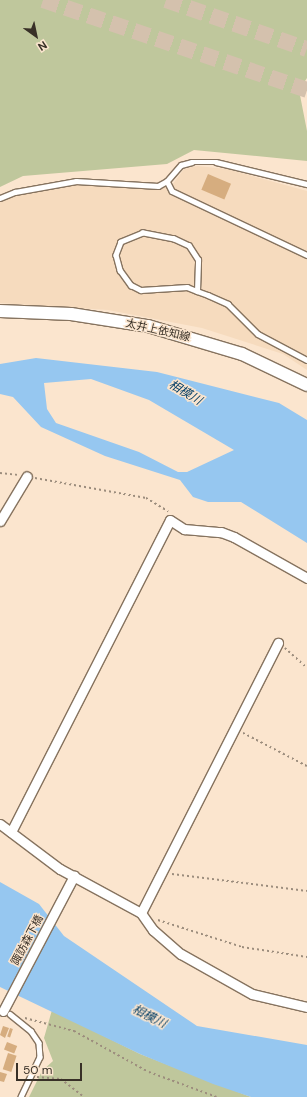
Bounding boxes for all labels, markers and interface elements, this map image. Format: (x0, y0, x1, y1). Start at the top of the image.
north arrow (16, 16, 56, 56)
text: N (35, 38, 50, 54)
street label: 太井上依知線 (124, 316, 192, 344)
water label: 相模川 (166, 378, 204, 408)
street label: 諏訪森下橋 (8, 913, 46, 967)
water label: 相模川 (130, 1002, 168, 1032)
scale bar (18, 1055, 84, 1081)
text: 50 m (23, 1062, 52, 1078)

